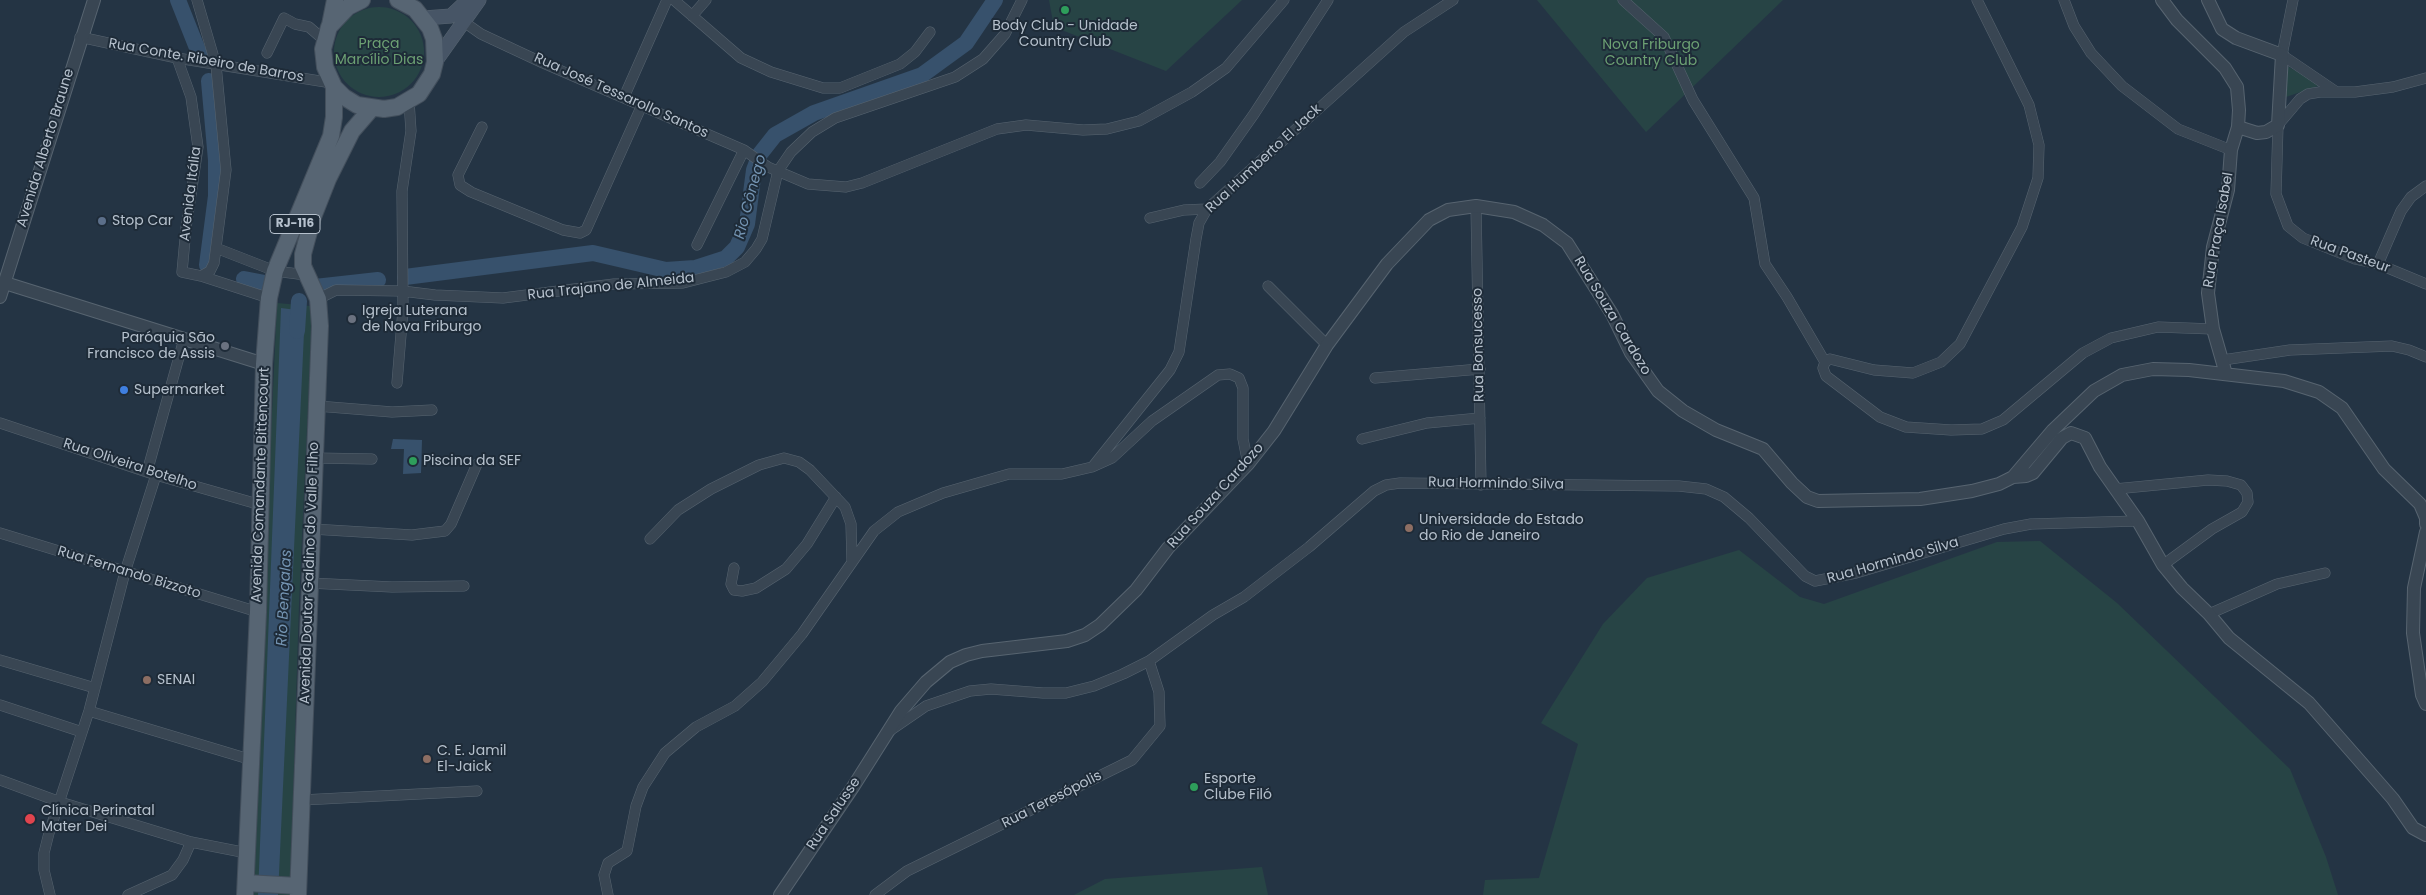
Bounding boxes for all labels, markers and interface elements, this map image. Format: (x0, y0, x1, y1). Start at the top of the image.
marker: Body Club - Unidade Country Club (1059, 4, 1071, 16)
place label: Body Club - Unidade Country Club (992, 18, 1138, 50)
street label: Rua Conte. Ribeiro de Barros (107, 36, 305, 86)
park label: Praça Marcílio Dias (335, 36, 423, 68)
park label: Nova Friburgo Country Club (1602, 37, 1700, 70)
street label: Rua José Tessarollo Santos (531, 50, 711, 142)
street label: Avenida Alberto Braune (14, 67, 78, 229)
street label: Rua Humberto El Jack (1203, 101, 1325, 217)
street label: Avenida Itália (177, 146, 205, 242)
water label: Rio Cônego (731, 153, 771, 241)
street label: Rua Praça Isabel (2201, 171, 2237, 289)
place label: Stop Car (112, 213, 173, 229)
road number: RJ-116 (270, 214, 320, 233)
marker: Stop Car (96, 215, 108, 227)
street label: Rua Pasteur (2308, 233, 2392, 277)
street label: Rua Souza Cardozo (1570, 254, 1654, 378)
street label: Rua Trajano de Almeida (527, 270, 695, 304)
street label: Rua Bonsucesso (1470, 288, 1488, 402)
place label: Igreja Luterana de Nova Friburgo (362, 303, 482, 336)
marker: Igreja Luterana de Nova Friburgo (346, 313, 358, 325)
place label: Paróquia São Francisco de Assis (87, 330, 215, 362)
marker: Paróquia São Francisco de Assis (219, 340, 231, 352)
street label: Avenida Comandante Bittencourt (248, 367, 274, 603)
place label: Supermarket (134, 382, 225, 398)
marker: Supermarket (118, 384, 130, 396)
street label: Rua Oliveira Botelho (61, 435, 199, 495)
street label: Rua Souza Cardozo (1164, 440, 1268, 552)
street label: Avenida Doutor Galdino do Valle Filho (297, 442, 323, 704)
place label: Piscina da SEF (423, 453, 521, 469)
marker: Piscina da SEF (407, 455, 419, 467)
street label: Rua Hormindo Silva (1428, 474, 1564, 494)
place label: Universidade do Estado do Rio de Janeiro (1419, 512, 1584, 544)
marker: Universidade do Estado do Rio de Janeiro (1403, 522, 1415, 534)
street label: Rua Hormindo Silva (1825, 534, 1961, 588)
street label: Rua Fernando Bizzoto (55, 543, 203, 603)
water label: Rio Bengalas (273, 549, 297, 647)
place label: SENAI (157, 672, 195, 688)
marker: SENAI (141, 674, 153, 686)
place label: C. E. Jamil El-Jaick (437, 743, 507, 776)
marker: C. E. Jamil El-Jaick (421, 753, 433, 765)
street label: Rua Teresópolis (999, 768, 1105, 832)
place label: Esporte Clube Filó (1204, 771, 1272, 804)
street label: Rua Salusse (804, 774, 864, 854)
marker: Esporte Clube Filó (1188, 781, 1200, 793)
place label: Clínica Perinatal Mater Dei (41, 803, 155, 836)
marker: Clínica Perinatal Mater Dei (23, 812, 37, 826)

